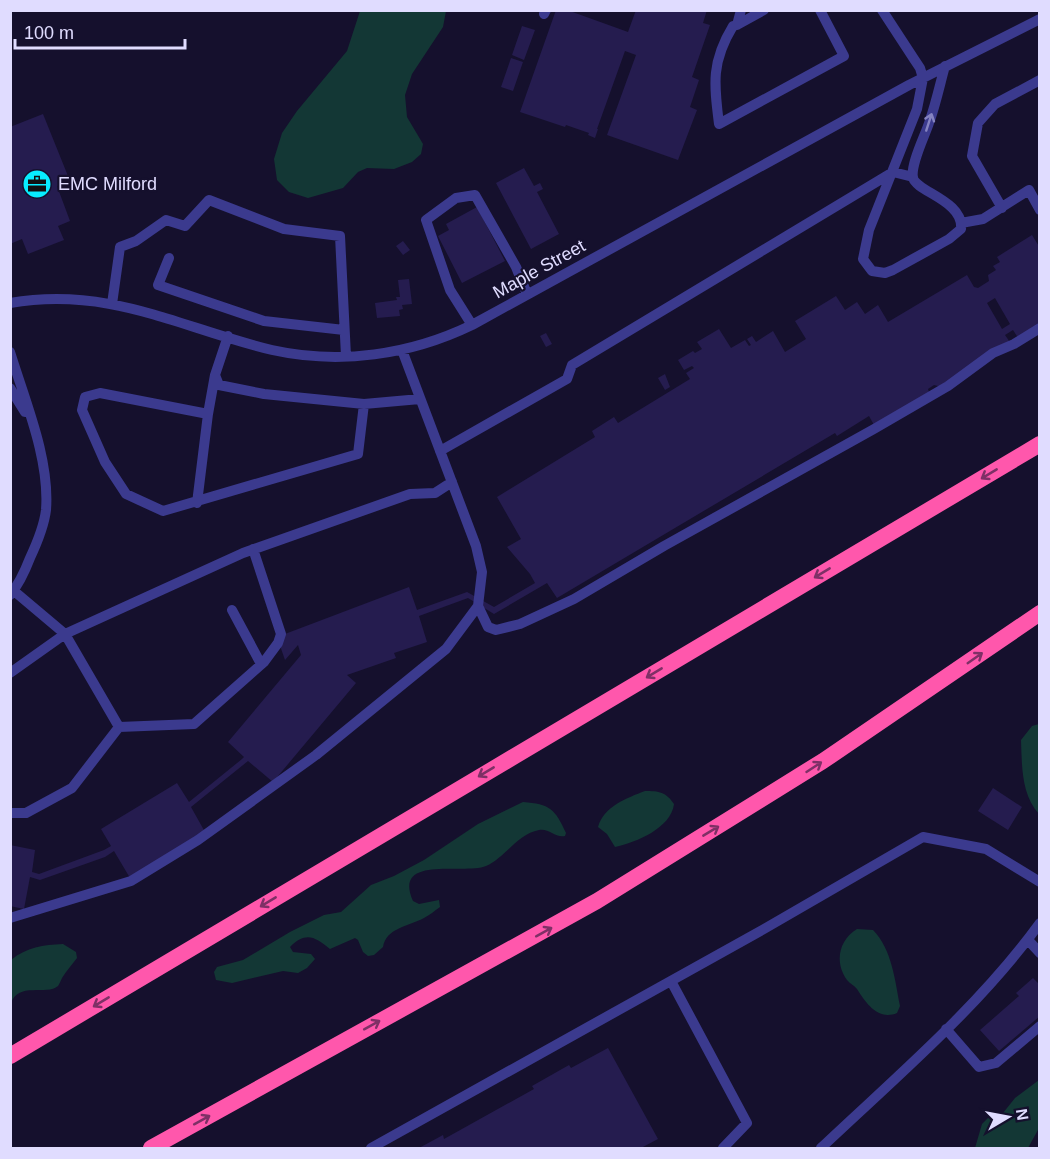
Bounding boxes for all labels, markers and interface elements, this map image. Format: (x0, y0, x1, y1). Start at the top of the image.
scale bar (15, 12, 184, 50)
text: 100 m (24, 23, 74, 43)
one-way arrow (925, 113, 936, 132)
office icon: EMC Milford (21, 168, 53, 200)
place label: EMC Milford (58, 174, 157, 194)
street label: Maple Street (490, 236, 588, 302)
one-way arrow (981, 468, 998, 480)
one-way arrow (814, 568, 831, 580)
one-way arrow (967, 652, 983, 664)
one-way arrow (646, 667, 663, 679)
one-way arrow (805, 761, 822, 773)
one-way arrow (478, 767, 495, 779)
one-way arrow (702, 825, 719, 837)
one-way arrow (260, 896, 277, 908)
one-way arrow (535, 926, 552, 938)
one-way arrow (93, 997, 110, 1009)
one-way arrow (363, 1019, 381, 1030)
north arrow (978, 1087, 1038, 1147)
text: N (1013, 1107, 1032, 1122)
one-way arrow (193, 1114, 210, 1126)

